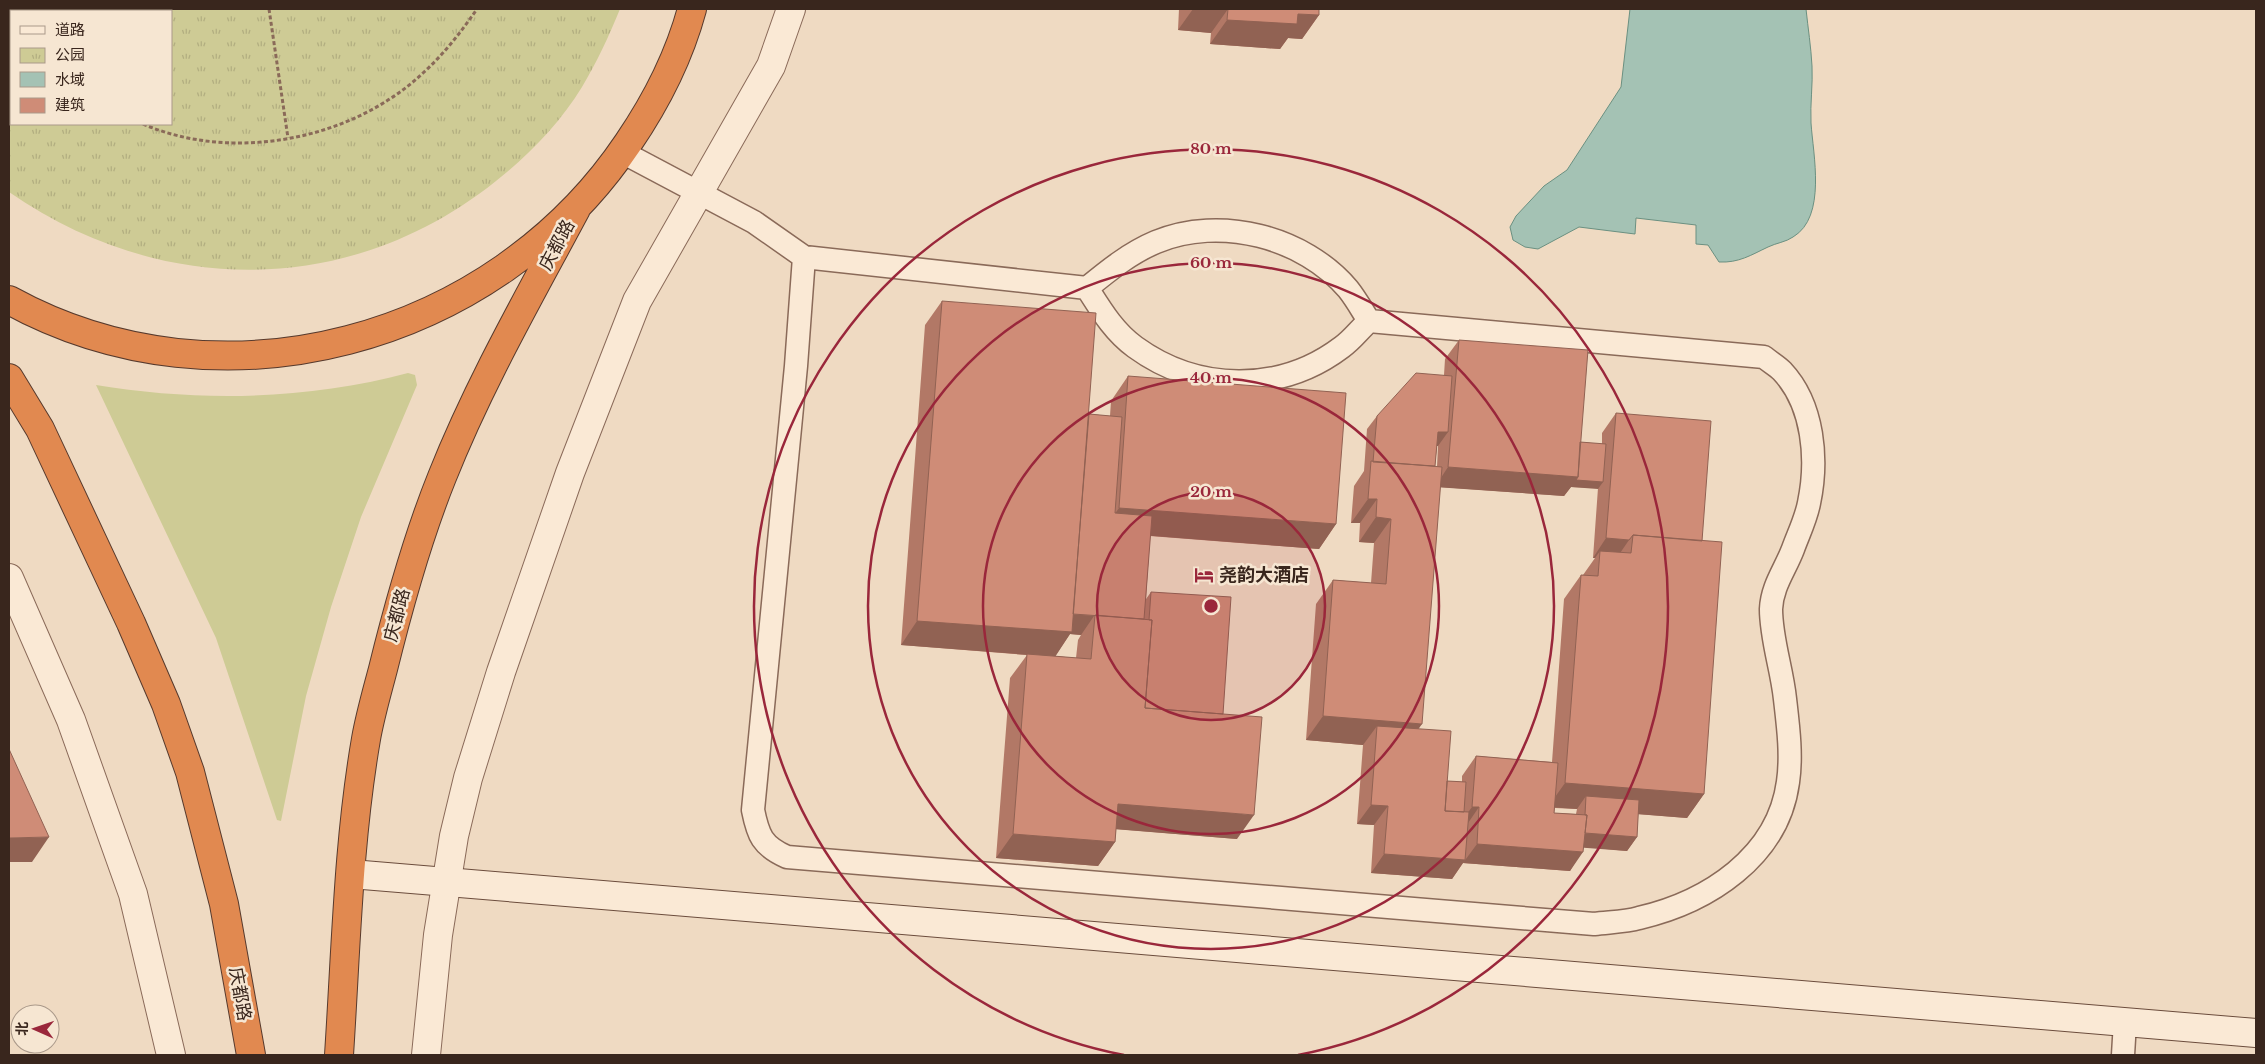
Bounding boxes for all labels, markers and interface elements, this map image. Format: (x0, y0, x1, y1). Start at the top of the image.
legend (10, 10, 172, 125)
text: 道路 (55, 20, 85, 39)
text: 公园 (55, 45, 85, 64)
text: 水域 (55, 70, 85, 89)
text: 建筑 (55, 95, 85, 114)
text: 80 m (1190, 139, 1232, 158)
street label: 庆都路 (535, 216, 579, 274)
text: 60 m (1190, 253, 1232, 272)
text: 40 m (1190, 368, 1232, 387)
text: 20 m (1190, 482, 1232, 501)
hotel icon: 尧韵大酒店 (1193, 564, 1215, 586)
place label: 尧韵大酒店 (1219, 564, 1309, 586)
street label: 庆都路 (379, 586, 415, 644)
centre of rings (1202, 597, 1220, 615)
street label: 庆都路 (224, 966, 256, 1022)
north arrow (10, 1004, 60, 1054)
text: 北 (13, 1021, 31, 1036)

